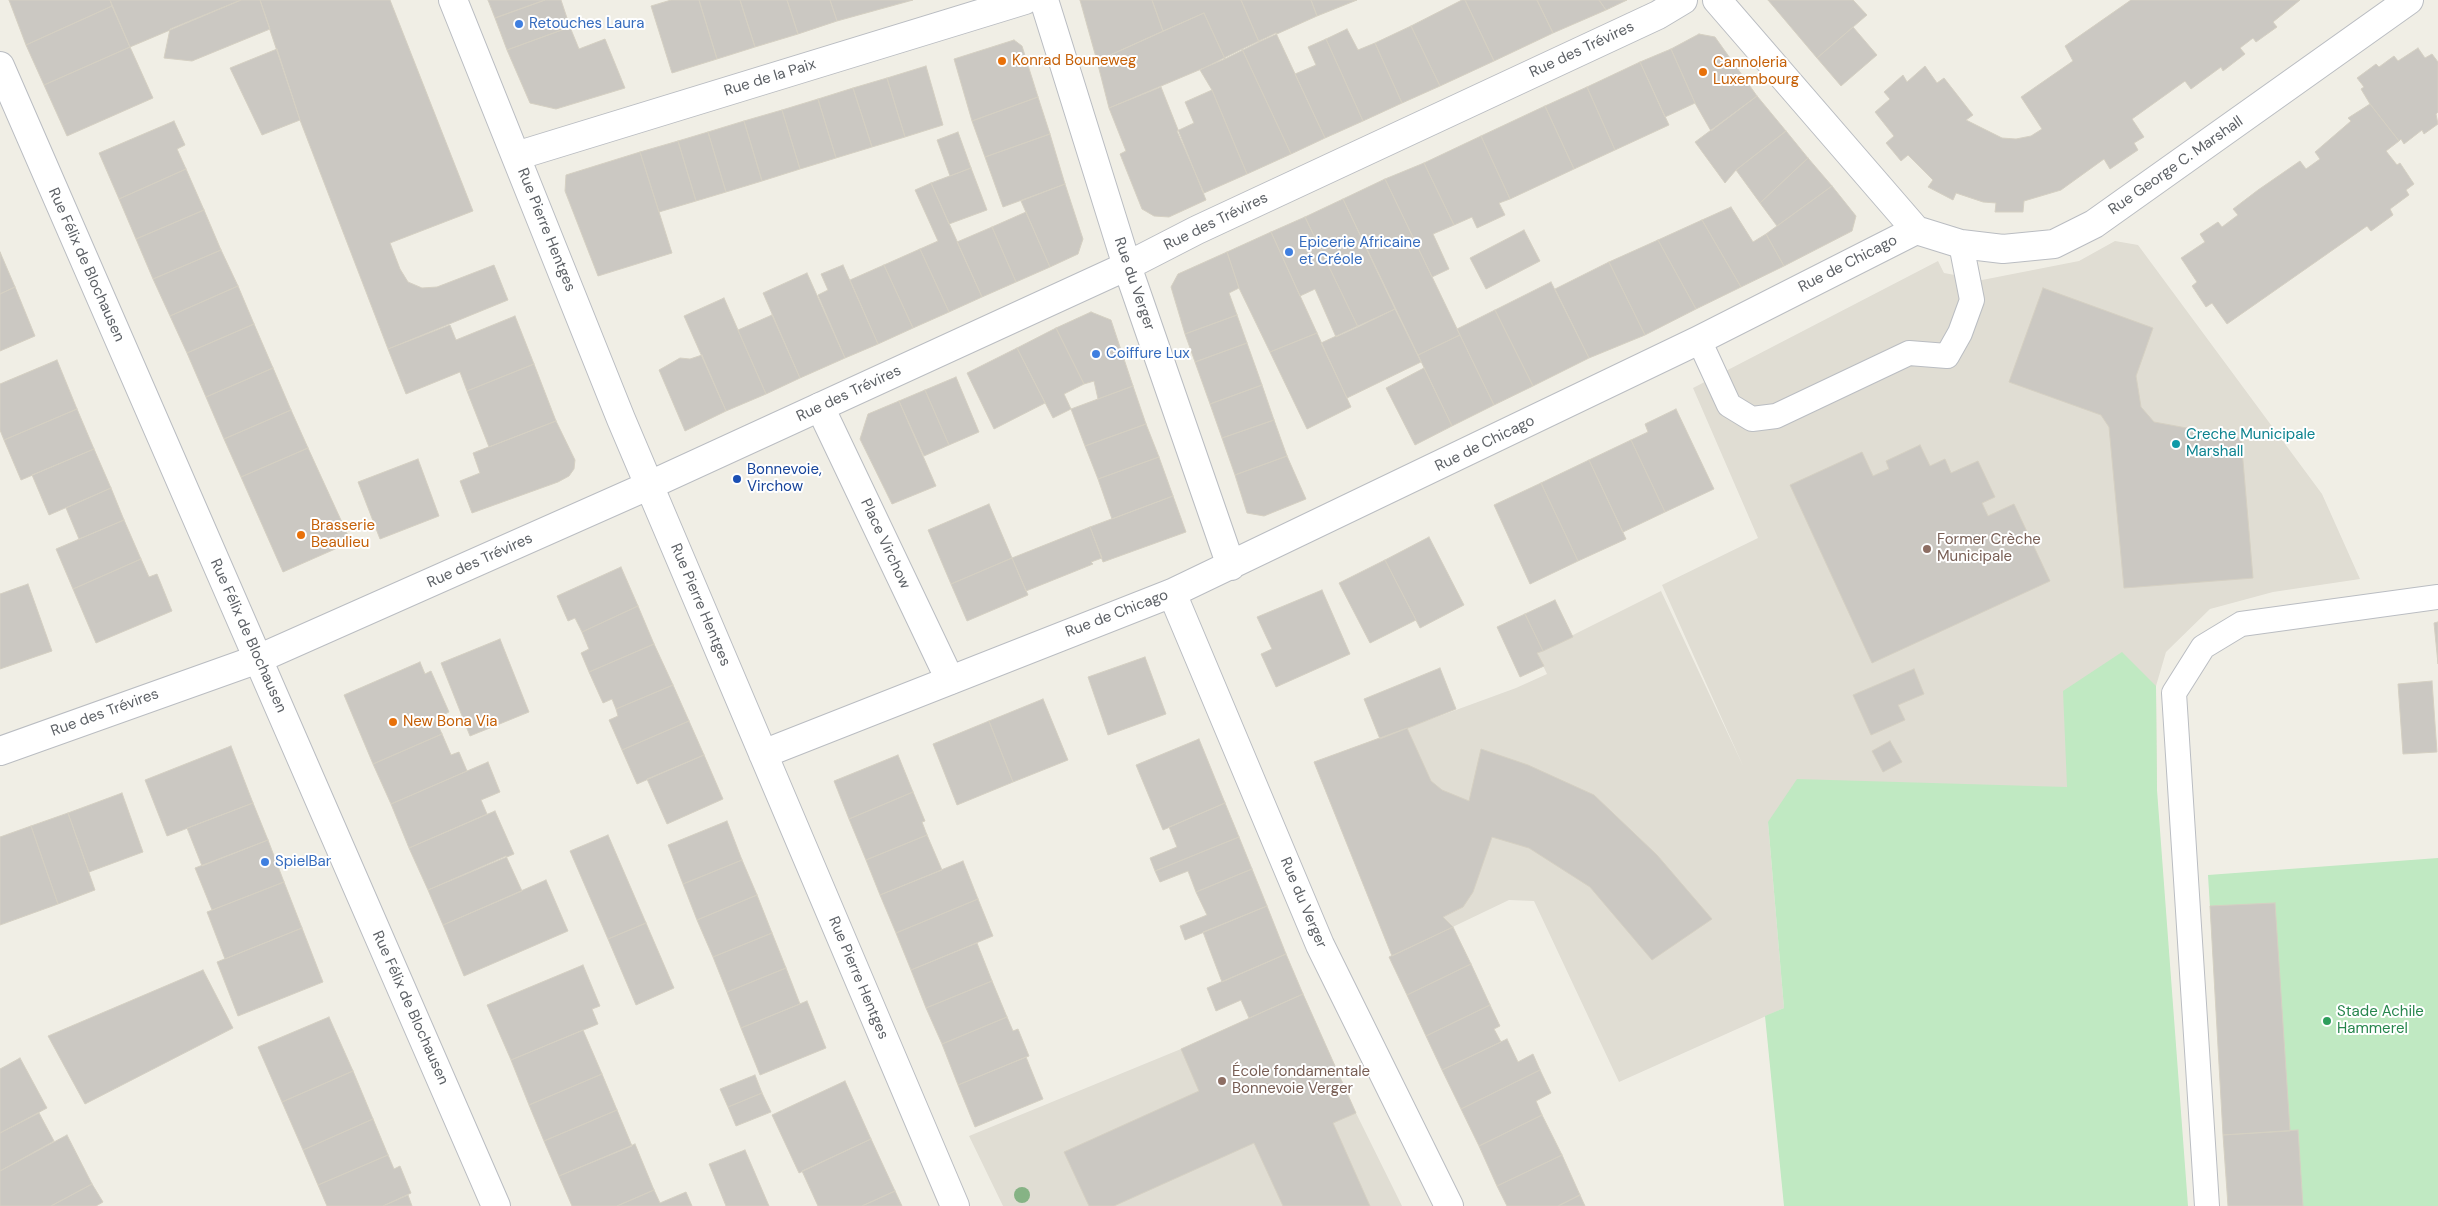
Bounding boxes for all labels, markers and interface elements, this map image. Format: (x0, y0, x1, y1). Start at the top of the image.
place label: Retouches Laura (529, 15, 644, 33)
marker: Retouches Laura (513, 18, 525, 30)
street label: Rue des Trévires (1527, 18, 1637, 82)
place label: Konrad Bouneweg (1012, 52, 1136, 70)
place label: Cannoleria Luxembourg (1713, 54, 1799, 89)
marker: Konrad Bouneweg (996, 55, 1008, 67)
street label: Rue de la Paix (722, 56, 818, 100)
marker: Cannoleria Luxembourg (1697, 66, 1709, 78)
street label: Rue George C. Marshall (2105, 113, 2247, 219)
street label: Rue Pierre Hentges (513, 166, 579, 294)
street label: Rue Félix de Blochausen (44, 185, 128, 345)
street label: Rue des Trévires (1161, 189, 1271, 255)
street label: Rue de Chicago (1796, 231, 1900, 297)
place label: Epicerie Africaine et Créole (1299, 234, 1421, 269)
street label: Rue du Verger (1110, 235, 1158, 333)
marker: Epicerie Africaine et Créole (1283, 246, 1295, 258)
place label: Coiffure Lux (1106, 345, 1190, 363)
marker: Coiffure Lux (1090, 348, 1102, 360)
street label: Rue des Trévires (794, 362, 904, 426)
street label: Rue de Chicago (1432, 412, 1538, 476)
place label: Creche Municipale Marshall (2186, 426, 2315, 461)
marker: Creche Municipale Marshall (2170, 438, 2182, 450)
place label: Bonnevoie, Virchow (747, 461, 822, 496)
marker: Bonnevoie, Virchow (731, 473, 743, 485)
street label: Place Virchow (856, 496, 914, 592)
place label: Brasserie Beaulieu (311, 517, 375, 552)
marker: Brasserie Beaulieu (295, 529, 307, 541)
street label: Rue des Trévires (425, 530, 535, 592)
place label: Former Crèche Municipale (1937, 531, 2041, 566)
street label: Rue Pierre Hentges (666, 541, 734, 669)
marker: Former Crèche Municipale (1921, 543, 1933, 555)
street label: Rue Félix de Blochausen (206, 556, 290, 716)
street label: Rue de Chicago (1063, 586, 1171, 642)
street label: Rue des Trévires (49, 685, 161, 741)
place label: New Bona Via (403, 713, 498, 731)
marker: New Bona Via (387, 716, 399, 728)
place label: SpielBar (275, 853, 331, 871)
street label: Rue du Verger (1276, 855, 1330, 951)
marker: SpielBar (259, 856, 271, 868)
street label: Rue Pierre Hentges (824, 914, 892, 1042)
street label: Rue Félix de Blochausen (368, 928, 452, 1088)
place label: Stade Achile Hammerel (2337, 1003, 2424, 1038)
marker: Stade Achile Hammerel (2321, 1015, 2333, 1027)
place label: École fondamentale Bonnevoie Verger (1232, 1063, 1370, 1098)
marker: École fondamentale Bonnevoie Verger (1216, 1075, 1228, 1087)

